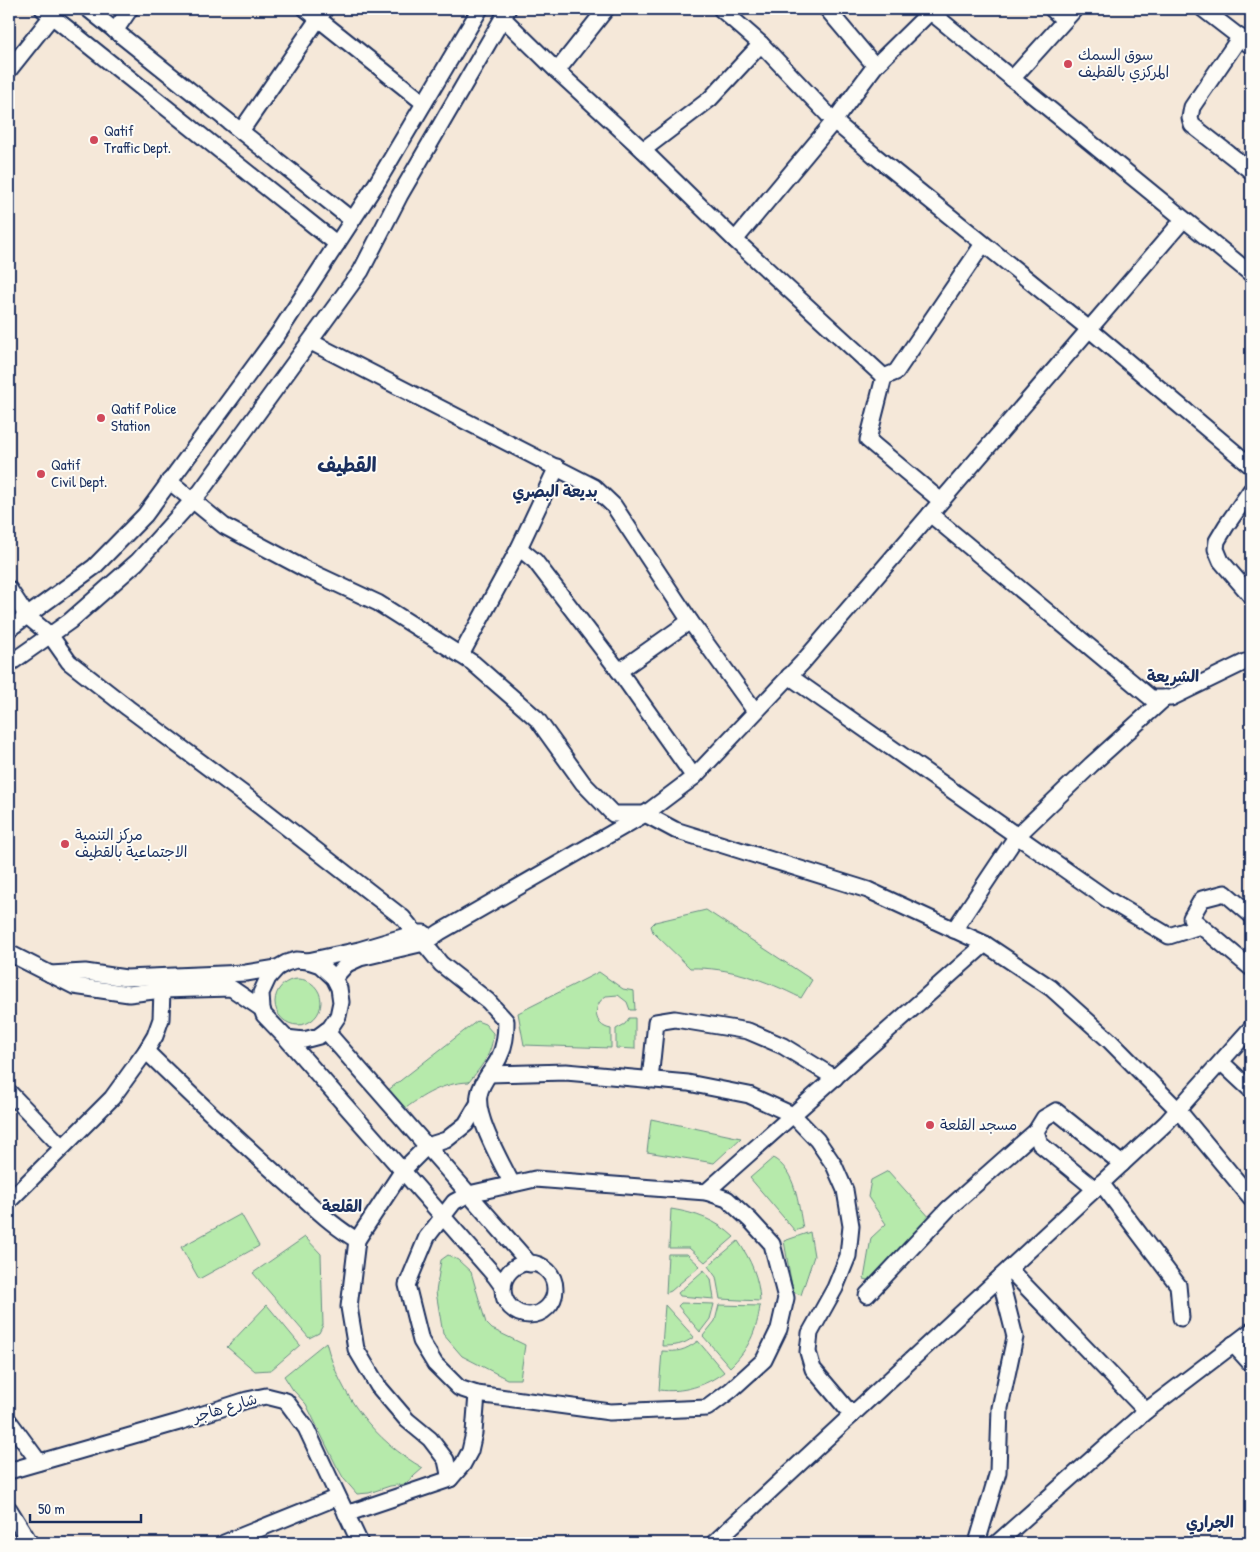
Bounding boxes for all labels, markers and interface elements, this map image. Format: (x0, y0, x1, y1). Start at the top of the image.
place label: سوق السمك المركزي بالقطيف (1078, 44, 1169, 83)
marker: سوق السمك المركزي بالقطيف (1062, 58, 1074, 70)
place label: Qatif Traffic Dept. (104, 120, 171, 158)
marker: Qatif Traffic Dept. (88, 134, 100, 146)
place label: Qatif Police Station (111, 398, 176, 436)
marker: Qatif Police Station (95, 412, 107, 424)
district label: القطيف (317, 451, 377, 478)
place label: Qatif Civil Dept. (51, 454, 107, 492)
marker: Qatif Civil Dept. (35, 468, 47, 480)
district label: بديعة البصري (512, 480, 598, 504)
district label: الشريعة (1147, 665, 1199, 687)
place label: مركز التنمية الاجتماعية بالقطيف (75, 824, 188, 862)
marker: مركز التنمية الاجتماعية بالقطيف (59, 838, 71, 850)
place label: مسجد القلعة (940, 1114, 1017, 1135)
marker: مسجد القلعة (924, 1119, 936, 1131)
district label: القلعة (322, 1195, 362, 1217)
street label: شارع هاجر (188, 1388, 260, 1428)
scale bar (30, 1492, 141, 1524)
text: 50 m (38, 1498, 65, 1519)
district label: الجراري (1186, 1511, 1234, 1535)

